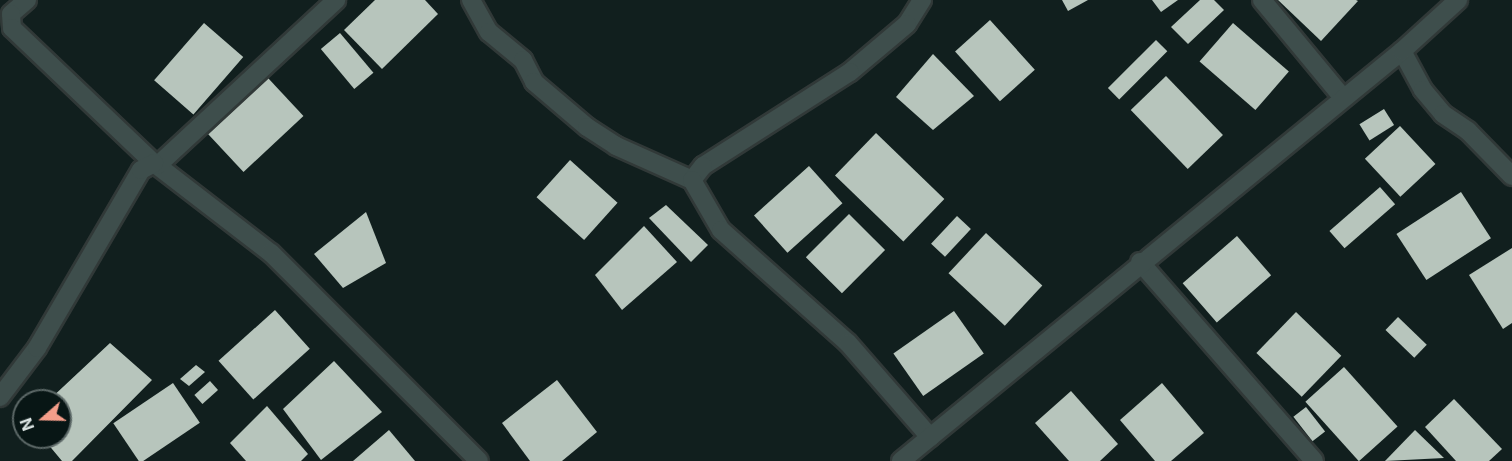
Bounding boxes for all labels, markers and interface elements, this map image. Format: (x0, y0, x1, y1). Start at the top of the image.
north arrow (12, 389, 72, 449)
text: N (15, 415, 38, 434)

